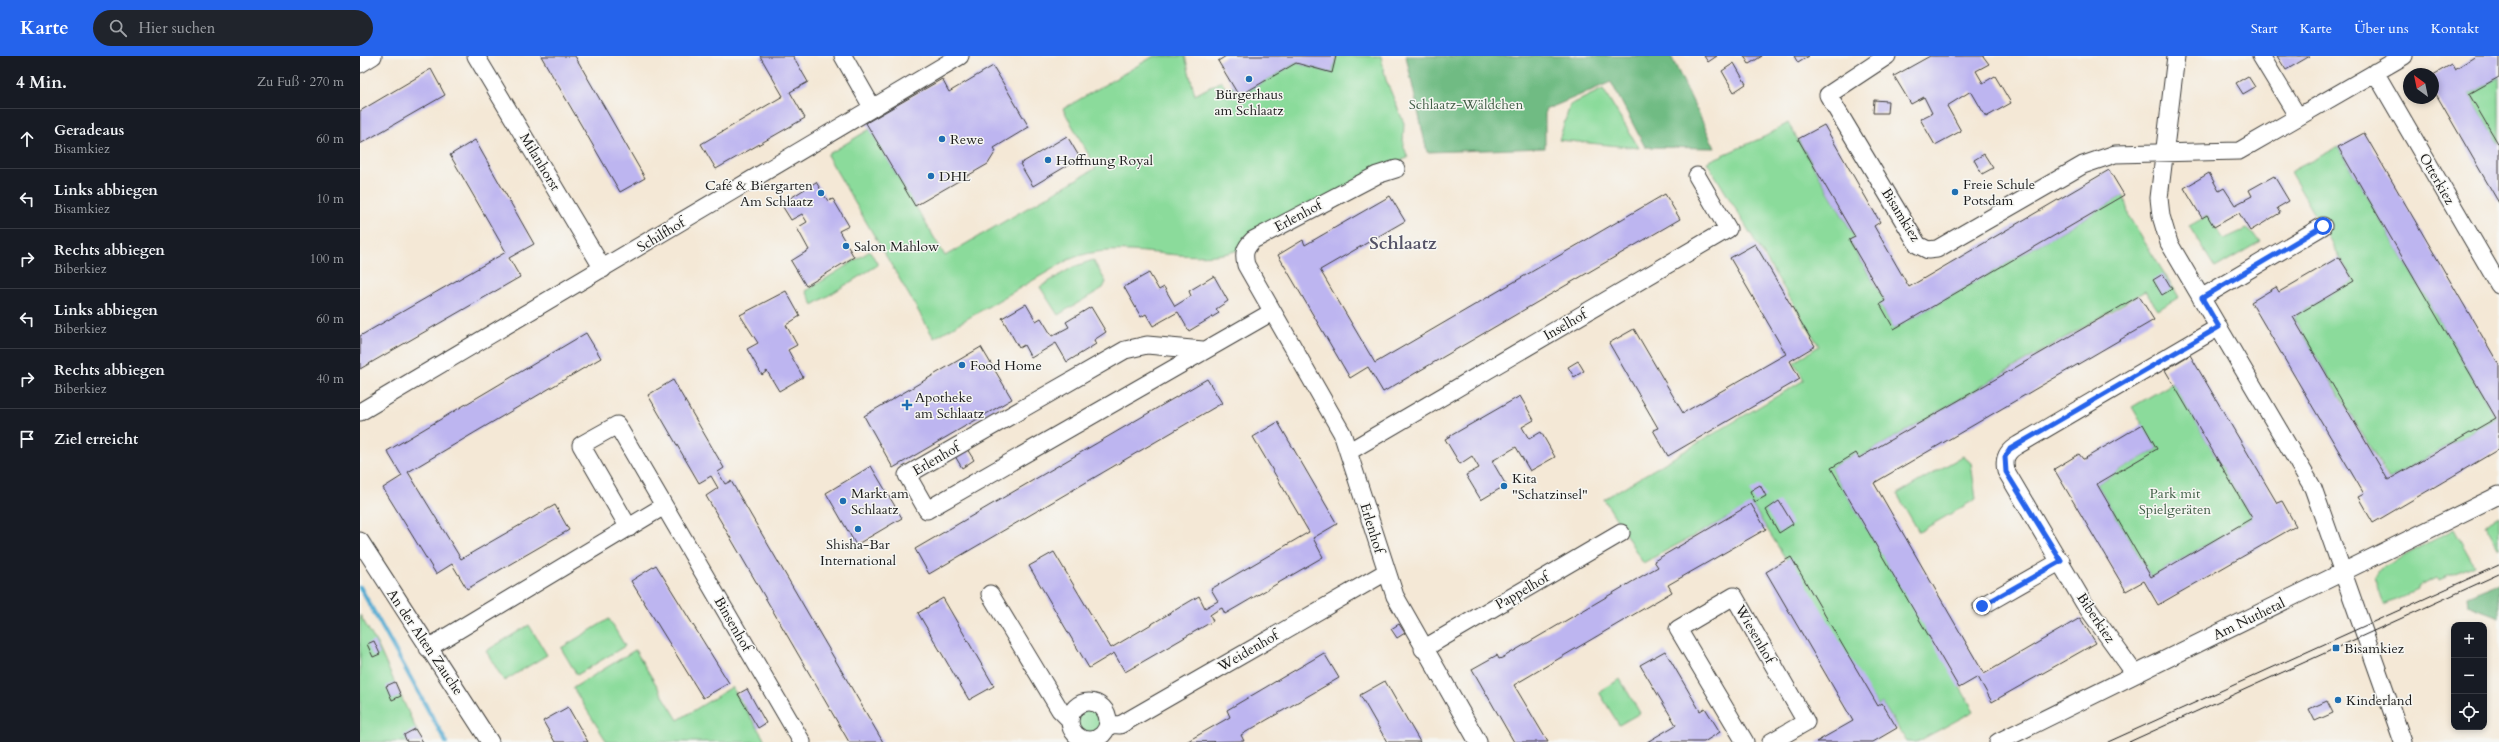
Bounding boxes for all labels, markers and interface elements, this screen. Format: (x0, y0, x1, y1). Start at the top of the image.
search box (93, 10, 373, 46)
text: Karte (20, 15, 69, 41)
icon: search (107, 17, 129, 39)
text: Hier suchen (139, 18, 215, 38)
text: Start (2251, 19, 2278, 38)
text: Karte (2300, 19, 2332, 38)
text: Über uns (2354, 19, 2409, 38)
text: Kontakt (2431, 19, 2479, 38)
north arrow (2403, 68, 2439, 104)
text: 4 Min. (16, 71, 67, 94)
text: Zu Fuß · 270 m (257, 73, 344, 91)
marker: Bürgerhaus am Schlaatz (1244, 74, 1254, 84)
place label: Bürgerhaus am Schlaatz (1214, 85, 1284, 120)
park label: Schlaatz-Wäldchen (1409, 95, 1523, 114)
text: Geradeaus (54, 120, 124, 140)
icon: ahead (16, 128, 38, 150)
text: 60 m (316, 130, 344, 148)
street label: Milanhorst (515, 130, 565, 195)
place label: Rewe (950, 130, 984, 149)
marker: Rewe (937, 134, 947, 144)
text: Bisamkiez (54, 140, 110, 158)
street label: Otterkiez (2415, 150, 2460, 209)
place label: Hoffnung Royal (1056, 151, 1154, 170)
marker: Hoffnung Royal (1043, 155, 1053, 165)
place label: DHL (939, 167, 971, 186)
marker: DHL (926, 171, 936, 181)
place label: Freie Schule Potsdam (1963, 175, 2035, 210)
place label: Café & Biergarten Am Schlaatz (705, 176, 814, 211)
text: Links abbiegen (54, 180, 158, 200)
street label: Bisamkiez (1877, 184, 1925, 246)
marker: Freie Schule Potsdam (1950, 187, 1960, 197)
icon: left (16, 188, 38, 210)
marker: Café & Biergarten Am Schlaatz (816, 188, 826, 198)
text: 10 m (316, 190, 344, 208)
street label: Erlenhof (1271, 194, 1327, 236)
text: Bisamkiez (54, 200, 110, 218)
street label: Schilfhof (634, 212, 691, 257)
route start (2314, 217, 2332, 235)
district label: Schlaatz (1369, 231, 1437, 256)
place label: Salon Mahlow (854, 237, 940, 256)
text: Rechts abbiegen (54, 240, 165, 260)
marker: Salon Mahlow (841, 241, 851, 251)
icon: right (16, 248, 38, 270)
text: 100 m (310, 250, 344, 268)
text: Biberkiez (54, 260, 106, 278)
text: Links abbiegen (54, 300, 158, 320)
street label: Inselhof (1540, 304, 1592, 345)
icon: left (16, 308, 38, 330)
text: 60 m (316, 310, 344, 328)
text: Biberkiez (54, 320, 106, 338)
place label: Food Home (970, 356, 1042, 375)
text: Rechts abbiegen (54, 360, 165, 380)
marker: Food Home (957, 360, 967, 370)
icon: right (16, 368, 38, 390)
text: 40 m (316, 370, 344, 388)
text: Biberkiez (54, 380, 106, 398)
place label: Apotheke am Schlaatz (915, 388, 985, 423)
marker: Apotheke am Schlaatz (902, 400, 912, 410)
icon: arrive (16, 428, 38, 450)
text: Ziel erreicht (54, 429, 138, 449)
street label: Erlenhof (909, 437, 965, 480)
place label: Kita "Schatzinsel" (1512, 469, 1588, 504)
marker: Kita "Schatzinsel" (1499, 481, 1509, 491)
place label: Markt am Schlaatz (851, 484, 909, 519)
park label: Park mit Spielgeräten (2139, 484, 2211, 519)
marker: Markt am Schlaatz (838, 496, 848, 506)
street label: Erlenhof (1355, 501, 1389, 558)
marker: Shisha-Bar International (853, 524, 863, 534)
place label: Shisha-Bar International (820, 535, 897, 570)
street label: Pappelhof (1492, 567, 1555, 614)
street label: An der Alten Zauche (382, 585, 468, 699)
street label: Biberkiez (2072, 589, 2120, 647)
street label: Binsenhof (710, 593, 758, 657)
street label: Am Nuthetal (2210, 593, 2288, 645)
route end (1973, 597, 1991, 615)
street label: Wiesenhof (1730, 601, 1781, 669)
map controls (2451, 622, 2487, 730)
button: + (2451, 622, 2487, 658)
street label: Weidenhof (1213, 625, 1284, 676)
place label: Bisamkiez (2344, 639, 2405, 658)
marker: Bisamkiez (2331, 643, 2341, 653)
button: − (2451, 658, 2487, 694)
place label: Kinderland (2346, 691, 2413, 710)
button: locate (2451, 694, 2487, 730)
marker: Kinderland (2333, 695, 2343, 705)

